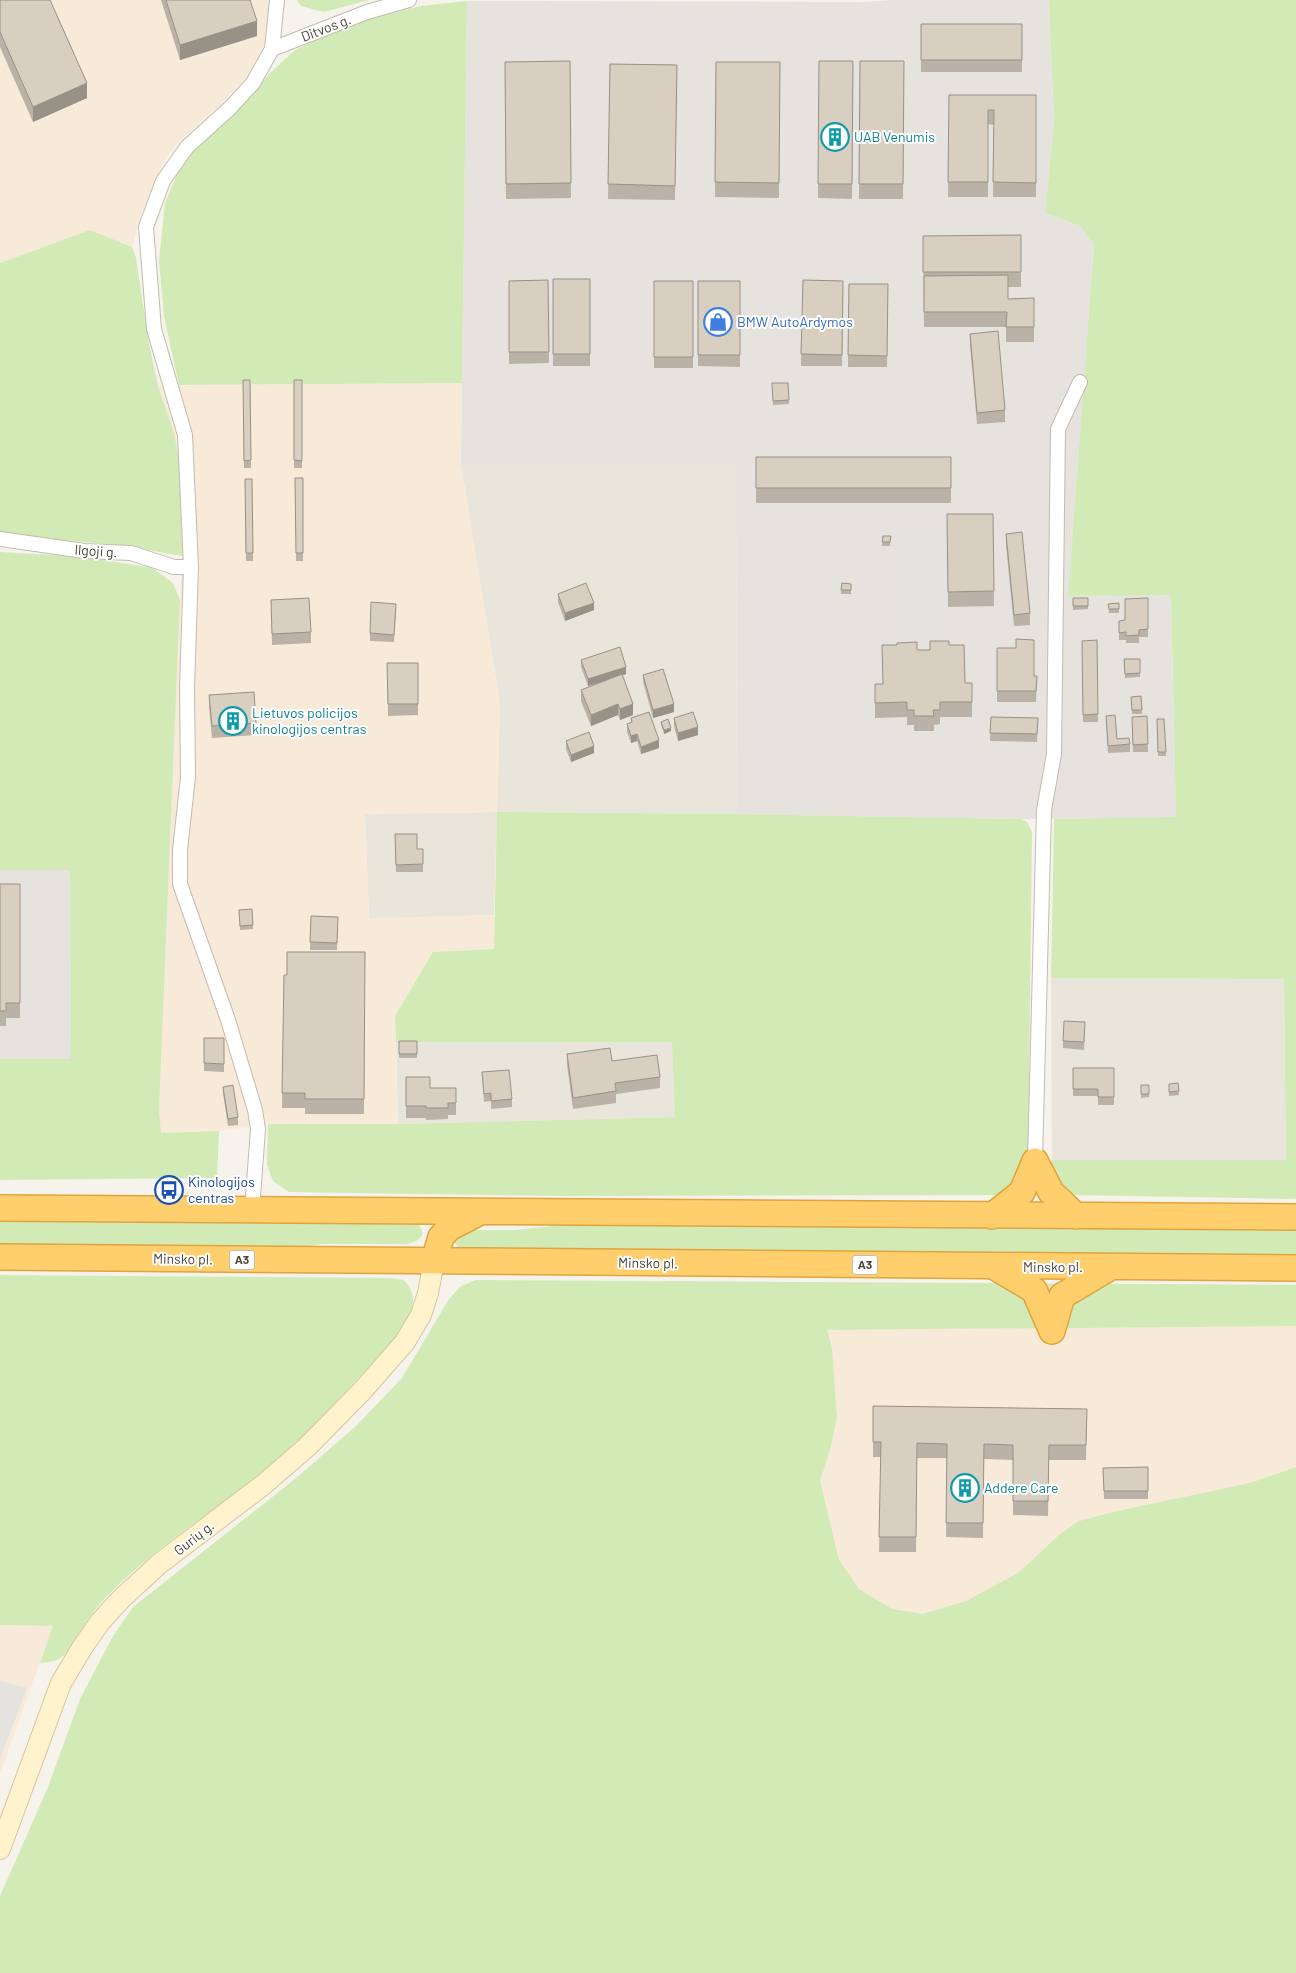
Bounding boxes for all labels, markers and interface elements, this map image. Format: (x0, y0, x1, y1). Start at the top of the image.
street label: Ditvos g. (298, 10, 353, 45)
building icon: UAB Venumis (820, 122, 850, 152)
place label: UAB Venumis (854, 128, 935, 145)
shop icon: BMW AutoArdymos (703, 307, 733, 337)
place label: BMW AutoArdymos (737, 313, 853, 330)
street label: Ilgoji g. (74, 541, 118, 560)
place label: Lietuvos policijos kinologijos centras (252, 704, 367, 737)
building icon: Lietuvos policijos kinologijos centras (218, 706, 248, 736)
place label: Kinologijos centras (188, 1173, 255, 1206)
bus stop icon: Kinologijos centras (154, 1175, 184, 1205)
street label: Minsko pl. (153, 1249, 213, 1268)
road number: A3 (230, 1250, 254, 1270)
street label: Minsko pl. (618, 1253, 678, 1272)
road number: A3 (852, 1256, 878, 1274)
street label: Minsko pl. (1023, 1258, 1083, 1275)
building icon: Addere Care (950, 1473, 980, 1503)
place label: Addere Care (984, 1479, 1058, 1496)
street label: Gurių g. (170, 1517, 217, 1559)

